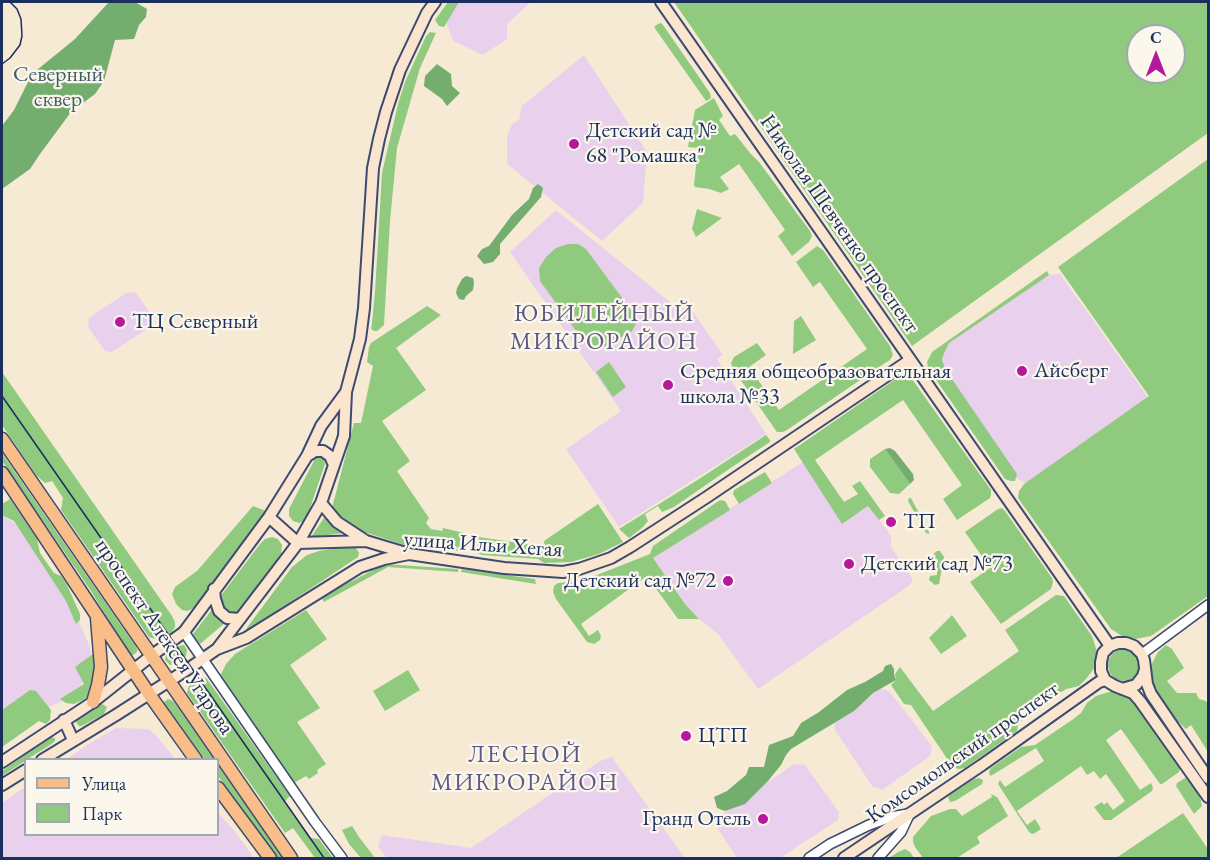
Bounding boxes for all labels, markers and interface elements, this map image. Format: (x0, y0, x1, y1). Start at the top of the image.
north arrow (1126, 24, 1186, 84)
text: С (1150, 27, 1162, 48)
park label: Северный сквер (13, 62, 103, 113)
street label: Николая Шевченко проспект (754, 110, 924, 338)
place label: Детский сад № 68 "Ромашка" (586, 118, 717, 170)
marker: Детский сад № 68 "Ромашка" (567, 137, 581, 151)
district label: ЮБИЛЕЙНЫЙ МИКРОРАЙОН (510, 300, 698, 356)
place label: ТЦ Северный (132, 309, 258, 335)
marker: ТЦ Северный (113, 315, 127, 329)
place label: Айсберг (1034, 358, 1108, 384)
place label: Средняя общеобразовательная школа №33 (680, 359, 951, 410)
marker: Айсберг (1015, 364, 1029, 378)
marker: Средняя общеобразовательная школа №33 (661, 378, 675, 392)
place label: ТП (903, 509, 936, 535)
marker: ТП (884, 515, 898, 529)
street label: улица Ильи Хегая (403, 526, 563, 564)
street label: проспект Алексея Угарова (89, 534, 239, 740)
place label: Детский сад №73 (861, 551, 1013, 577)
marker: Детский сад №73 (842, 557, 856, 571)
place label: Детский сад №72 (564, 568, 716, 594)
marker: Детский сад №72 (721, 574, 735, 588)
street label: Комсомольский проспект (862, 676, 1064, 830)
place label: ЦТП (698, 723, 748, 749)
marker: ЦТП (679, 729, 693, 743)
district label: ЛЕСНОЙ МИКРОРАЙОН (431, 741, 619, 797)
legend (24, 758, 219, 836)
text: Улица (82, 772, 126, 795)
text: Парк (82, 802, 122, 825)
place label: Гранд Отель (642, 806, 751, 832)
marker: Гранд Отель (756, 812, 770, 826)

